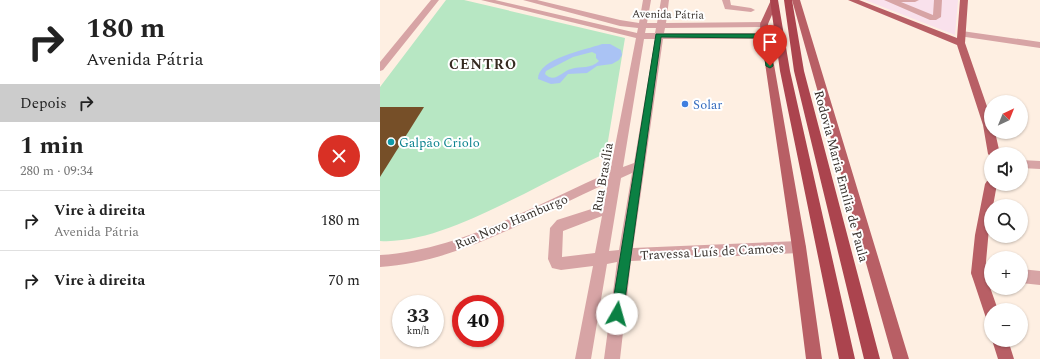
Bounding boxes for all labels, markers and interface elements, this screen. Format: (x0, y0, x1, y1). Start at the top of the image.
street label: Avenida Pátria (632, 5, 705, 24)
text: 180 m (86, 7, 165, 50)
icon: right (20, 16, 72, 68)
pin (753, 25, 787, 66)
icon: arrive (759, 31, 781, 53)
text: Avenida Pátria (86, 46, 204, 73)
district label: CENTRO (449, 54, 517, 75)
street label: Rodovia Maria Emília de Paula (808, 88, 874, 265)
text: Depois (20, 92, 67, 115)
icon: right (75, 92, 97, 114)
place label: Solar (693, 95, 723, 115)
north arrow (984, 95, 1028, 139)
map controls (984, 95, 1028, 347)
marker: Solar (680, 99, 690, 109)
text: 1 min (20, 128, 84, 164)
place label: Galpão Criolo (399, 133, 480, 153)
button: close (318, 135, 360, 177)
marker: Galpão Criolo (386, 137, 396, 147)
street label: Rua Brasília (587, 141, 619, 213)
button: sound (984, 147, 1028, 191)
text: 280 m · 09:34 (20, 161, 93, 181)
street label: Rua Novo Hamburgo (452, 189, 571, 255)
text: Vire à direita (54, 199, 145, 222)
button: search (984, 199, 1028, 243)
text: 180 m (321, 209, 360, 232)
icon: right (20, 210, 42, 232)
text: Avenida Pátria (54, 222, 139, 242)
street label: Travessa Luís de Camoes (639, 238, 785, 266)
button: + (984, 251, 1028, 295)
text: Vire à direita (54, 269, 145, 292)
text: 70 m (328, 269, 360, 292)
icon: right (20, 270, 42, 292)
position arrow (596, 293, 638, 335)
speed limit sign: 40 (452, 295, 504, 347)
text: 33 (407, 301, 429, 331)
button: − (984, 303, 1028, 347)
text: km/h (407, 323, 429, 339)

